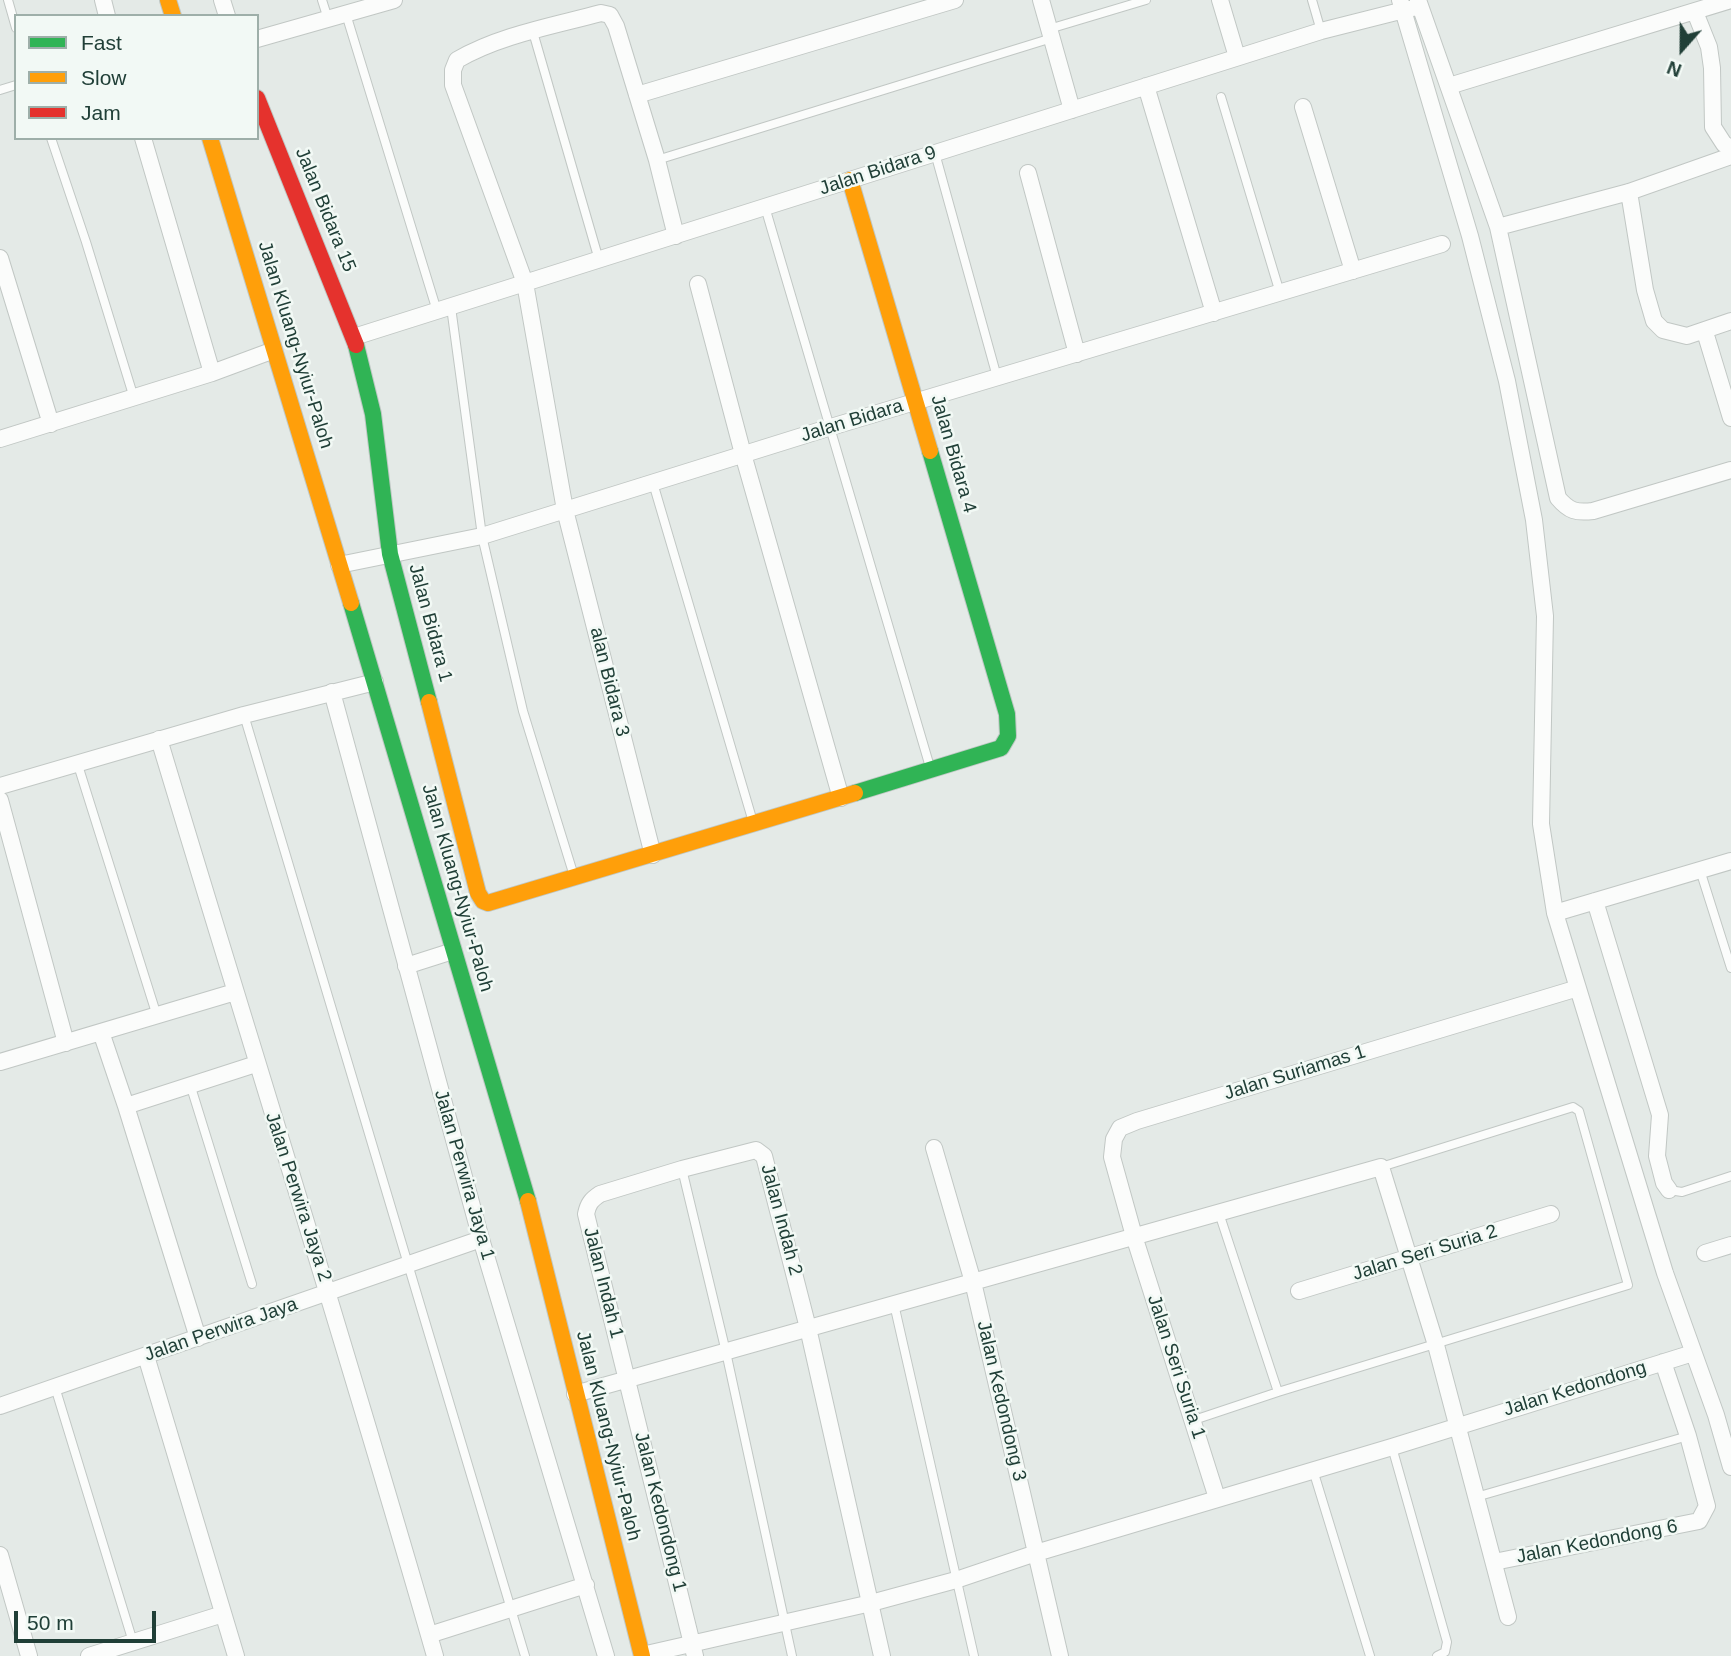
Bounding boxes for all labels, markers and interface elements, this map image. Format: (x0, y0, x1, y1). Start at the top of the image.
legend (14, 14, 259, 140)
north arrow (1647, 14, 1717, 84)
text: Fast (81, 31, 122, 54)
text: N (1664, 57, 1684, 81)
text: Slow (81, 66, 127, 89)
text: Jam (81, 101, 121, 124)
street label: Jalan Bidara 9 (817, 141, 939, 201)
street label: Jalan Bidara 15 (290, 145, 360, 275)
street label: Jalan Kluang-Nyiur-Paloh (253, 239, 337, 451)
street label: Jalan Bidara 4 (925, 392, 981, 516)
street label: Jalan Bidara (798, 395, 906, 447)
street label: Jalan Bidara 1 (403, 561, 457, 685)
street label: alan Bidara 3 (584, 625, 634, 739)
street label: Jalan Kluang-Nyiur-Paloh (416, 781, 498, 995)
street label: Jalan Suriamas 1 (1221, 1041, 1369, 1105)
street label: Jalan Perwira Jaya 1 (429, 1087, 499, 1263)
street label: Jalan Perwira Jaya 2 (260, 1110, 336, 1284)
street label: Jalan Indah 2 (755, 1162, 807, 1278)
street label: Jalan Seri Suria 2 (1350, 1220, 1500, 1286)
street label: Jalan Indah 1 (578, 1225, 628, 1341)
street label: Jalan Seri Suria 1 (1142, 1292, 1210, 1442)
street label: Jalan Perwira Jaya (141, 1293, 301, 1367)
street label: Jalan Kedondong 3 (971, 1319, 1031, 1483)
street label: Jalan Kluang-Nyiur-Paloh (571, 1329, 645, 1543)
street label: Jalan Kedondong (1501, 1356, 1649, 1422)
street label: Jalan Kedondong 1 (629, 1430, 691, 1594)
street label: Jalan Kedondong 6 (1514, 1515, 1680, 1569)
scale bar (18, 1596, 159, 1640)
text: 50 m (27, 1611, 74, 1634)

